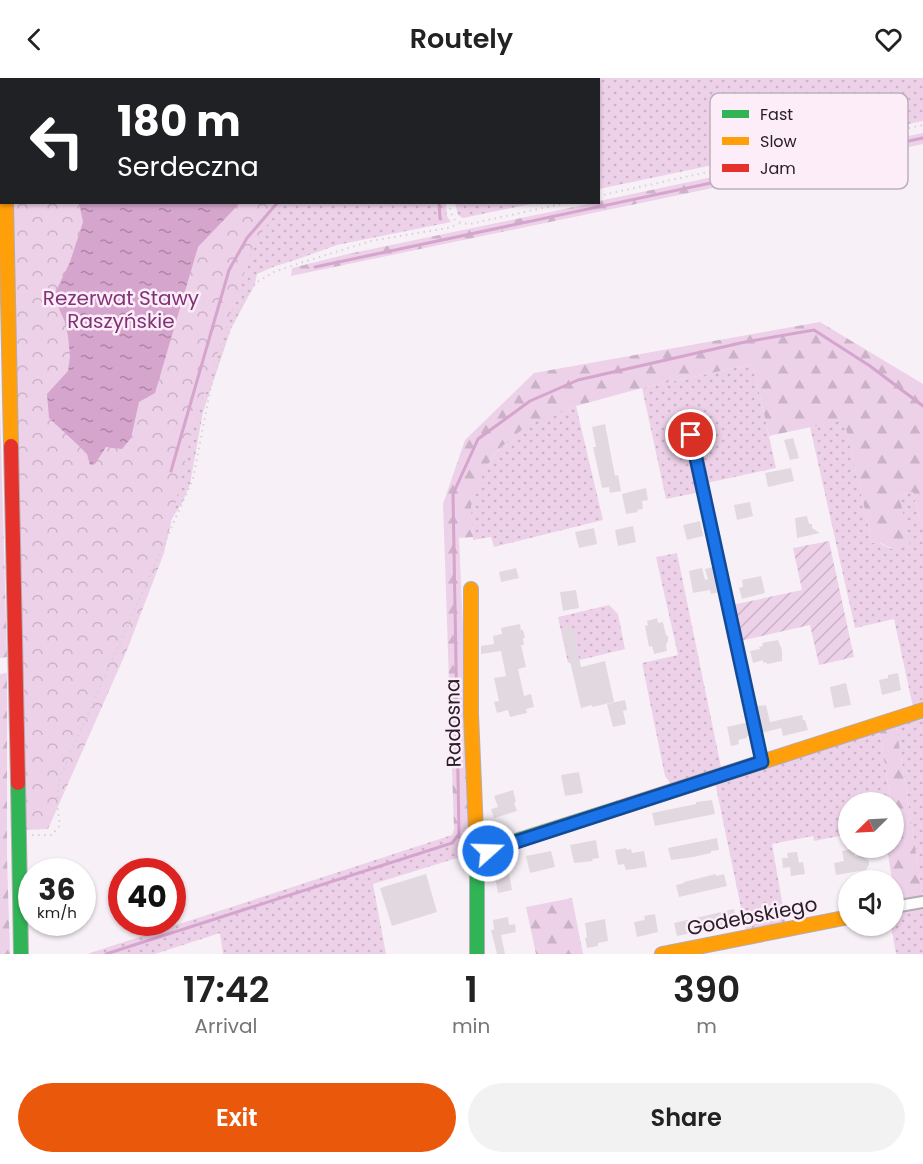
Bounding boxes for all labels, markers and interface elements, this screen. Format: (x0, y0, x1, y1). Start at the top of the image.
text: Routely (410, 20, 513, 57)
icon: back (18, 23, 51, 56)
icon: heart (872, 23, 905, 56)
text: 180 m (117, 92, 241, 151)
legend (710, 93, 908, 189)
icon: left (18, 102, 96, 180)
text: Fast (760, 103, 793, 126)
text: Slow (760, 130, 797, 153)
text: Serdeczna (117, 148, 259, 185)
text: Jam (760, 157, 796, 180)
park label: Rezerwat Stawy Raszyńskie (43, 284, 199, 335)
pin (665, 409, 716, 460)
icon: arrive (674, 418, 707, 451)
street label: Radosna (438, 678, 468, 768)
north arrow (838, 792, 904, 858)
map controls (838, 792, 904, 936)
position arrow (456, 819, 520, 883)
speed limit sign: 40 (108, 858, 186, 936)
text: 36 (38, 868, 76, 911)
button: sound (838, 870, 904, 936)
street label: Godebskiego (684, 890, 820, 942)
text: km/h (37, 902, 77, 923)
text: 17:42 (183, 964, 269, 1015)
text: 1 (465, 964, 478, 1015)
text: 390 (673, 964, 740, 1015)
text: Arrival (195, 1012, 257, 1040)
text: min (452, 1012, 490, 1040)
text: m (696, 1012, 717, 1040)
button: Exit (18, 1083, 456, 1152)
button: Share (468, 1083, 905, 1152)

